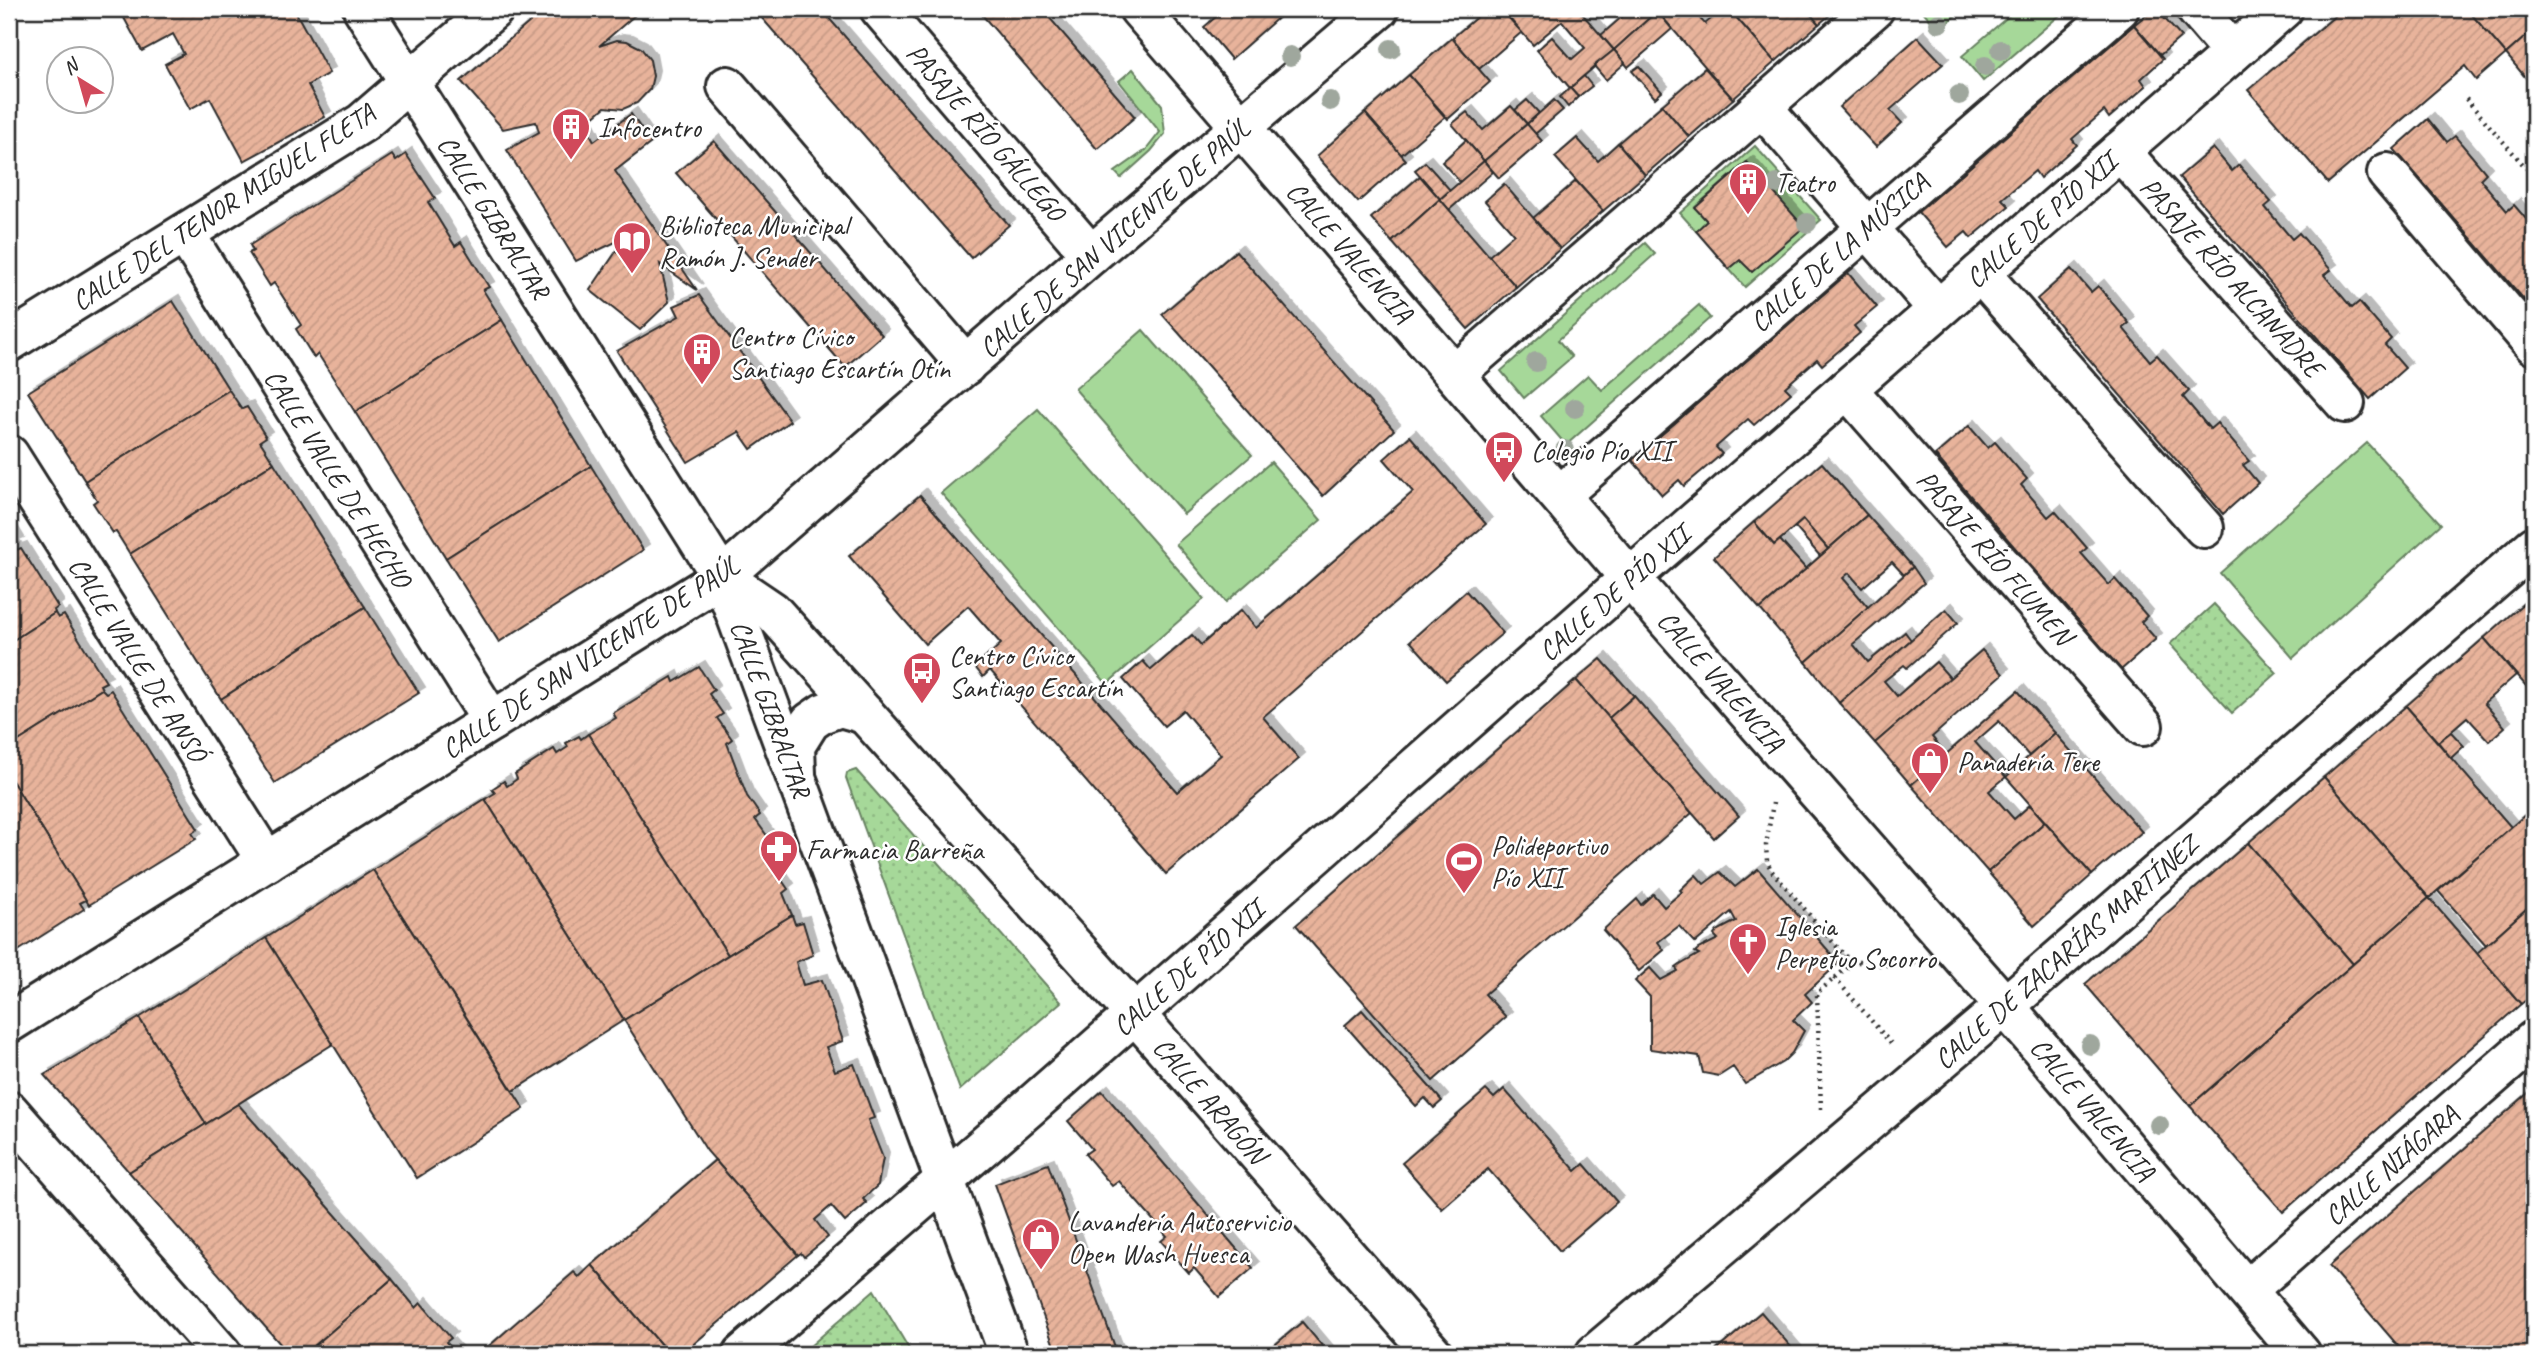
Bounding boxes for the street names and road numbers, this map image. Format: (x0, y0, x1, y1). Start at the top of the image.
street label: PASAJE RÍO GÁLLEGO (899, 36, 1075, 230)
street label: CALLE DEL TENOR MIGUEL FLETA (65, 95, 383, 318)
street label: CALLE DE SAN VICENTE DE PAÚL (971, 110, 1257, 365)
street label: CALLE GIBRALTAR (430, 129, 559, 307)
street label: CALLE DE PÍO XII (1958, 141, 2128, 295)
street label: CALLE DE LA MÚSICA (1742, 164, 1936, 339)
street label: PASAJE RÍO ALCANADRE (2133, 170, 2334, 387)
street label: CALLE VALENCIA (1279, 174, 1422, 331)
street label: CALLE VALLE DE HECHO (257, 362, 421, 596)
street label: PASAJE RÍO FLUMEN (1910, 462, 2083, 655)
street label: CALLE DE PÍO XII (1531, 514, 1701, 668)
street label: CALLE DE SAN VICENTE DE PAÚL (435, 547, 746, 766)
street label: CALLE VALLE DE ANSÓ (61, 550, 217, 770)
street label: CALLE VALENCIA (1650, 603, 1793, 760)
street label: CALLE GIBRALTAR (723, 616, 820, 804)
street label: CALLE DE ZACARÍAS MARTÍNEZ (1926, 825, 2209, 1077)
street label: CALLE DE PÍO XII (1105, 889, 1275, 1043)
street label: CALLE ARAGÓN (1146, 1030, 1277, 1173)
street label: CALLE VALENCIA (2023, 1030, 2164, 1188)
street label: CALLE NIÁGARA (2317, 1097, 2466, 1233)

